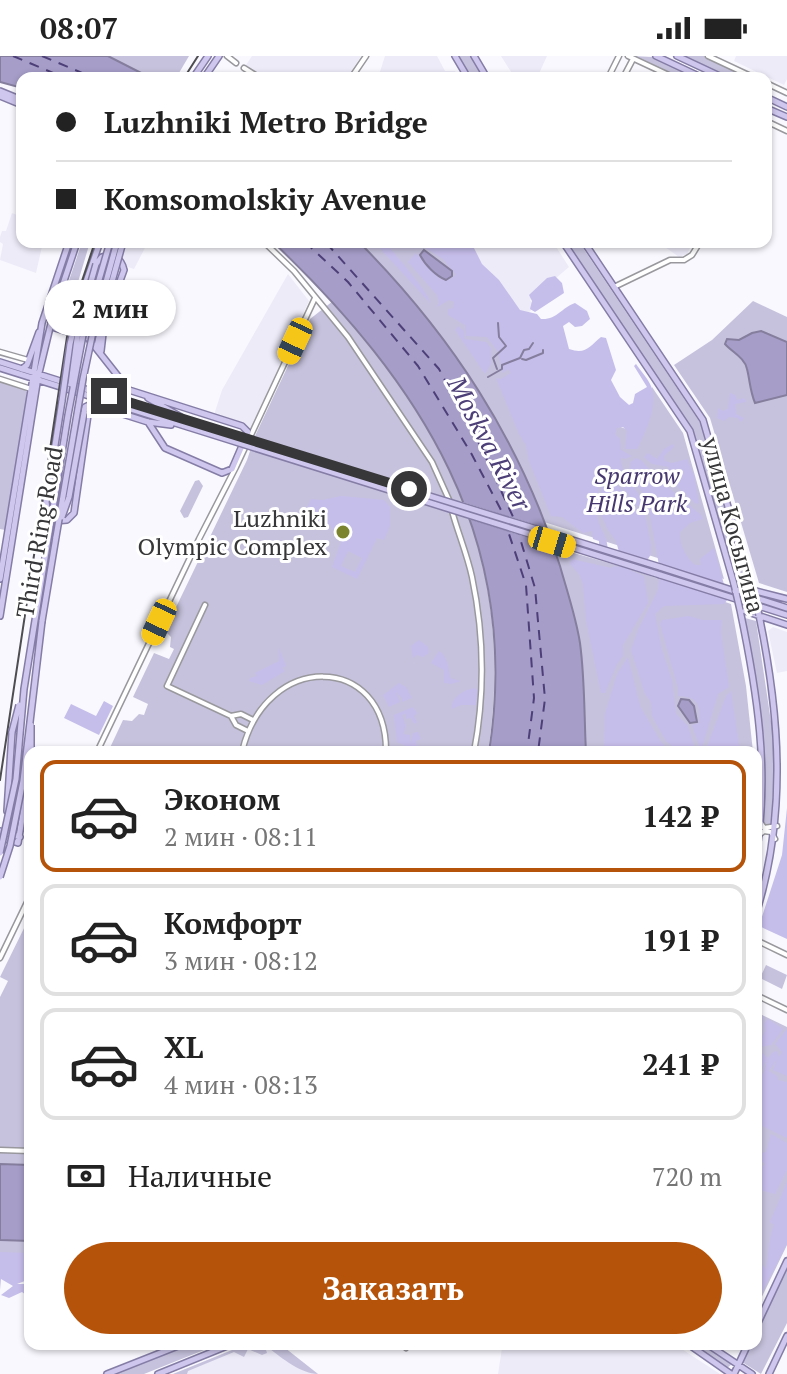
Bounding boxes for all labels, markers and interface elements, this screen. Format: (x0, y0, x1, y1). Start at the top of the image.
text: 08:07 (40, 8, 118, 48)
text: Luzhniki Metro Bridge (104, 102, 428, 142)
text: Komsomolskiy Avenue (104, 179, 427, 219)
callout: 2 мин (43, 280, 175, 336)
text: 2 мин (71, 291, 149, 325)
car (274, 314, 316, 368)
water label: Moskva River (440, 369, 540, 517)
route end (91, 378, 127, 414)
street label: улица Косыгина (695, 433, 773, 616)
street label: Third Ring Road (8, 444, 70, 620)
park label: Sparrow Hills Park (586, 459, 688, 519)
route start (391, 471, 427, 507)
place label: Luzhniki Olympic Complex (138, 502, 328, 562)
marker: Luzhniki Olympic Complex (334, 523, 352, 541)
car (526, 524, 578, 560)
car (138, 595, 180, 649)
text: Эконом (164, 779, 280, 819)
icon: car (68, 780, 140, 852)
text: 142 ₽ (642, 796, 718, 836)
text: 2 мин · 08:11 (164, 819, 318, 853)
text: Комфорт (164, 903, 302, 943)
icon: car (68, 904, 140, 976)
text: 191 ₽ (642, 920, 718, 960)
text: 3 мин · 08:12 (164, 943, 318, 977)
text: XL (164, 1027, 203, 1067)
icon: car (68, 1028, 140, 1100)
text: 241 ₽ (642, 1044, 718, 1084)
text: 4 мин · 08:13 (164, 1067, 318, 1101)
icon: cash (64, 1154, 108, 1198)
text: Наличные (128, 1156, 272, 1196)
text: 720 m (652, 1159, 722, 1193)
button: Заказать (64, 1242, 722, 1334)

